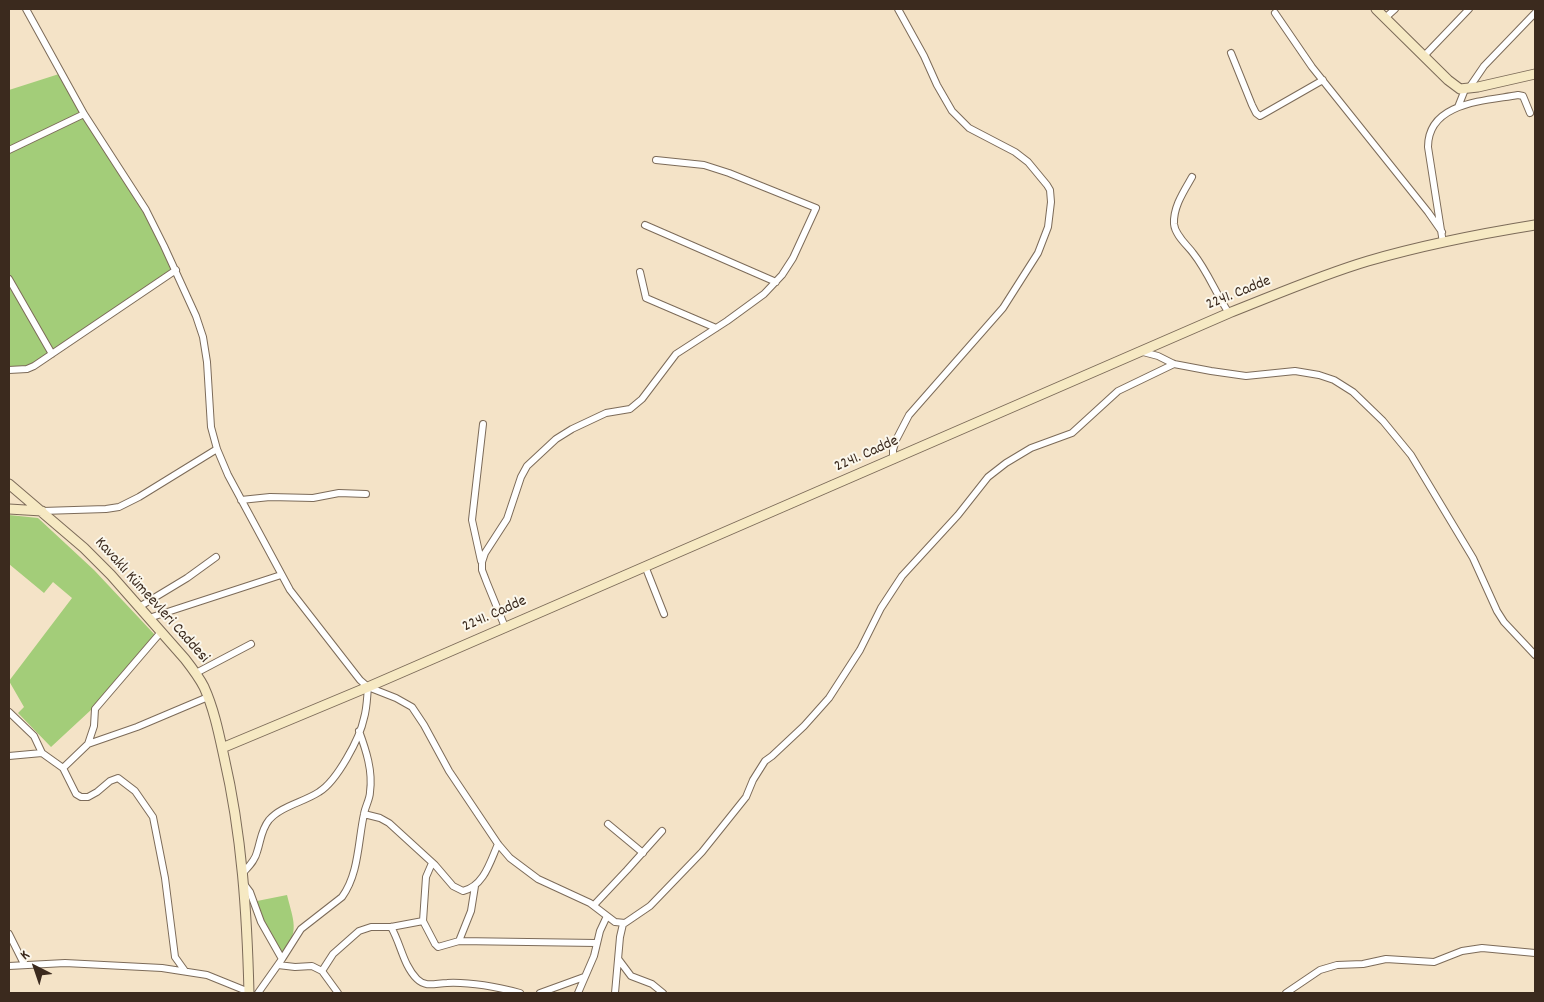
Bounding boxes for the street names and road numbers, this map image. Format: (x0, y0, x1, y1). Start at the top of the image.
street label: 2241. Cadde (1204, 272, 1274, 316)
street label: 2241. Cadde (832, 432, 902, 478)
street label: Kavaklı Kümeevleri Caddesi (89, 534, 213, 668)
street label: 2241. Cadde (460, 592, 530, 638)

